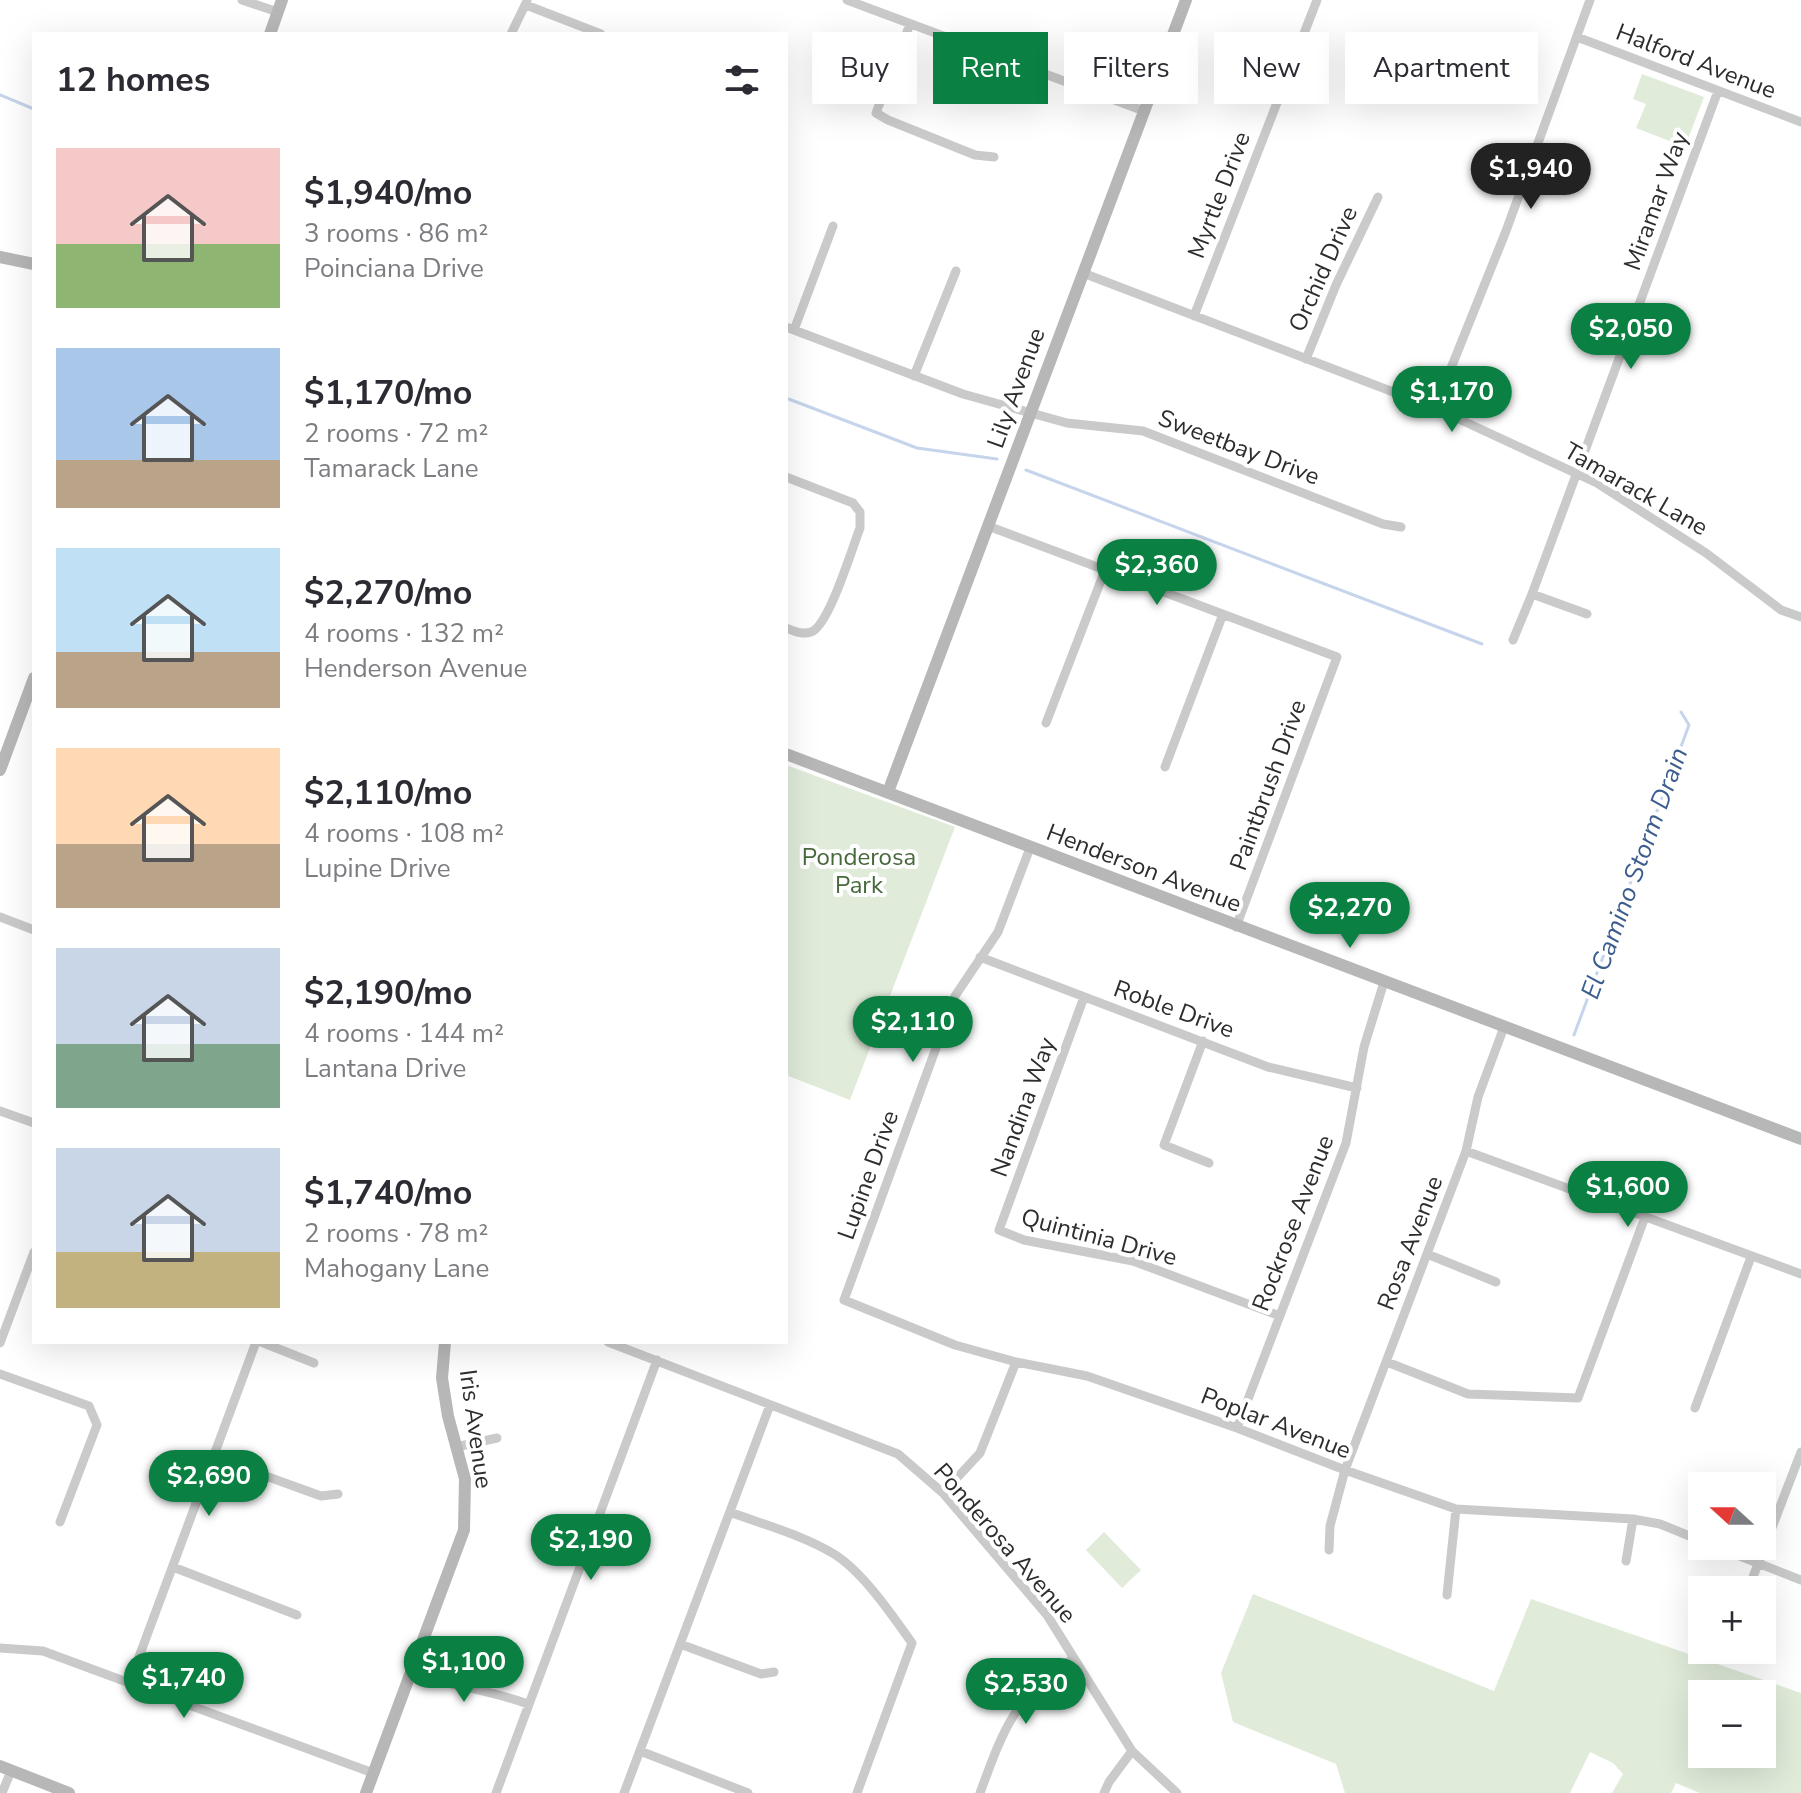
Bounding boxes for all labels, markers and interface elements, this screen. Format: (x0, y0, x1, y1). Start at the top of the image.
street label: Halford Avenue (1611, 16, 1781, 106)
chip: Buy (812, 32, 917, 104)
chip: Rent (933, 32, 1048, 104)
chip: Filters (1064, 32, 1198, 104)
chip: New (1214, 32, 1329, 104)
chip: Apartment (1345, 32, 1538, 104)
text: 12 homes (56, 57, 210, 103)
icon: filters (720, 58, 764, 102)
street label: Myrtle Drive (1180, 127, 1258, 263)
street label: Miramar Way (1616, 127, 1696, 275)
pin: $1,940 (1466, 143, 1596, 211)
text: $1,940 (1489, 151, 1573, 186)
text: $1,940/mo (304, 170, 472, 216)
icon: home (120, 180, 216, 276)
street label: Orchid Drive (1281, 201, 1365, 337)
text: 3 rooms · 86 m² (304, 216, 488, 251)
text: Poinciana Drive (304, 251, 484, 286)
pin: $2,050 (1566, 303, 1696, 371)
text: $2,050 (1589, 311, 1673, 346)
street label: Lily Avenue (979, 324, 1053, 452)
pin: $1,170 (1387, 366, 1517, 434)
text: $1,170/mo (304, 370, 472, 416)
text: $1,170 (1410, 374, 1494, 409)
icon: home (120, 380, 216, 476)
street label: Sweetbay Drive (1154, 402, 1324, 492)
text: 2 rooms · 72 m² (304, 416, 488, 451)
street label: Tamarack Lane (1558, 435, 1714, 543)
text: Tamarack Lane (304, 451, 479, 486)
pin: $2,360 (1092, 539, 1222, 607)
text: $2,360 (1115, 547, 1199, 582)
text: $2,270/mo (304, 570, 472, 616)
icon: home (120, 580, 216, 676)
text: 4 rooms · 132 m² (304, 616, 504, 651)
text: Henderson Avenue (304, 651, 527, 686)
street label: Paintbrush Drive (1222, 695, 1314, 875)
water label: El Camino Storm Drain (1573, 743, 1696, 1004)
text: $2,110/mo (304, 770, 472, 816)
icon: home (120, 780, 216, 876)
text: 4 rooms · 108 m² (304, 816, 504, 851)
street label: Henderson Avenue (1042, 816, 1246, 920)
park label: Ponderosa Park (802, 841, 916, 901)
text: Lupine Drive (304, 851, 451, 886)
pin: $2,270 (1285, 882, 1415, 950)
text: $2,270 (1308, 890, 1392, 925)
text: $2,190/mo (304, 970, 472, 1016)
street label: Roble Drive (1109, 972, 1239, 1046)
icon: home (120, 980, 216, 1076)
pin: $2,110 (848, 996, 978, 1064)
text: $2,110 (871, 1004, 955, 1039)
text: 4 rooms · 144 m² (304, 1016, 504, 1051)
street label: Nandina Way (983, 1032, 1063, 1181)
text: Lantana Drive (304, 1051, 466, 1086)
street label: Lupine Drive (830, 1106, 906, 1244)
street label: Rockrose Avenue (1245, 1130, 1341, 1316)
pin: $1,600 (1563, 1161, 1693, 1229)
text: $1,600 (1586, 1169, 1670, 1204)
text: $1,740/mo (304, 1170, 472, 1216)
street label: Rosa Avenue (1370, 1171, 1450, 1315)
icon: home (120, 1180, 216, 1276)
street label: Quintinia Drive (1018, 1201, 1180, 1273)
text: 2 rooms · 78 m² (304, 1216, 488, 1251)
text: Mahogany Lane (304, 1251, 489, 1286)
street label: Iris Avenue (452, 1368, 500, 1490)
street label: Poplar Avenue (1196, 1380, 1356, 1466)
pin: $2,690 (144, 1450, 274, 1518)
street label: Ponderosa Avenue (927, 1456, 1083, 1630)
text: $2,690 (167, 1458, 251, 1493)
north arrow (1688, 1472, 1776, 1560)
map controls (1688, 1472, 1776, 1768)
pin: $2,190 (526, 1514, 656, 1582)
text: $2,190 (549, 1522, 633, 1557)
button: + (1688, 1576, 1776, 1664)
pin: $1,100 (399, 1636, 529, 1704)
text: $1,100 (422, 1644, 506, 1679)
pin: $1,740 (119, 1652, 249, 1720)
pin: $2,530 (961, 1658, 1091, 1726)
text: $1,740 (142, 1660, 226, 1695)
text: $2,530 (984, 1666, 1068, 1701)
button: − (1688, 1680, 1776, 1768)

